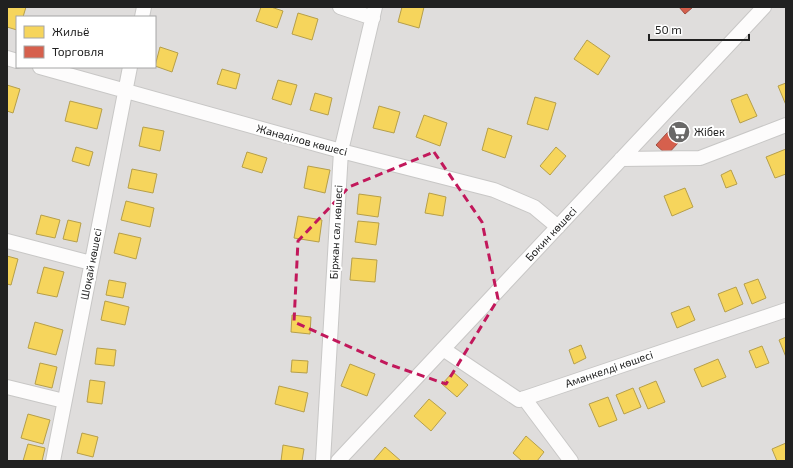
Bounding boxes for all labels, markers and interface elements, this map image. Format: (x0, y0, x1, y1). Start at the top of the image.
legend (16, 16, 156, 68)
scale bar (649, 16, 749, 42)
text: 50 m (655, 22, 682, 36)
text: Жильё (52, 24, 89, 38)
text: Торговля (52, 44, 104, 58)
supermarket icon: Жібек (666, 119, 692, 145)
street label: Жанәділов көшесі (255, 121, 349, 158)
place label: Жібек (694, 125, 725, 138)
street label: Біржан сал көшесі (327, 184, 344, 280)
street label: Бокин көшесі (522, 204, 579, 263)
street label: Шоқай көшесі (77, 227, 104, 301)
street label: Аманкелді көшесі (563, 347, 655, 390)

